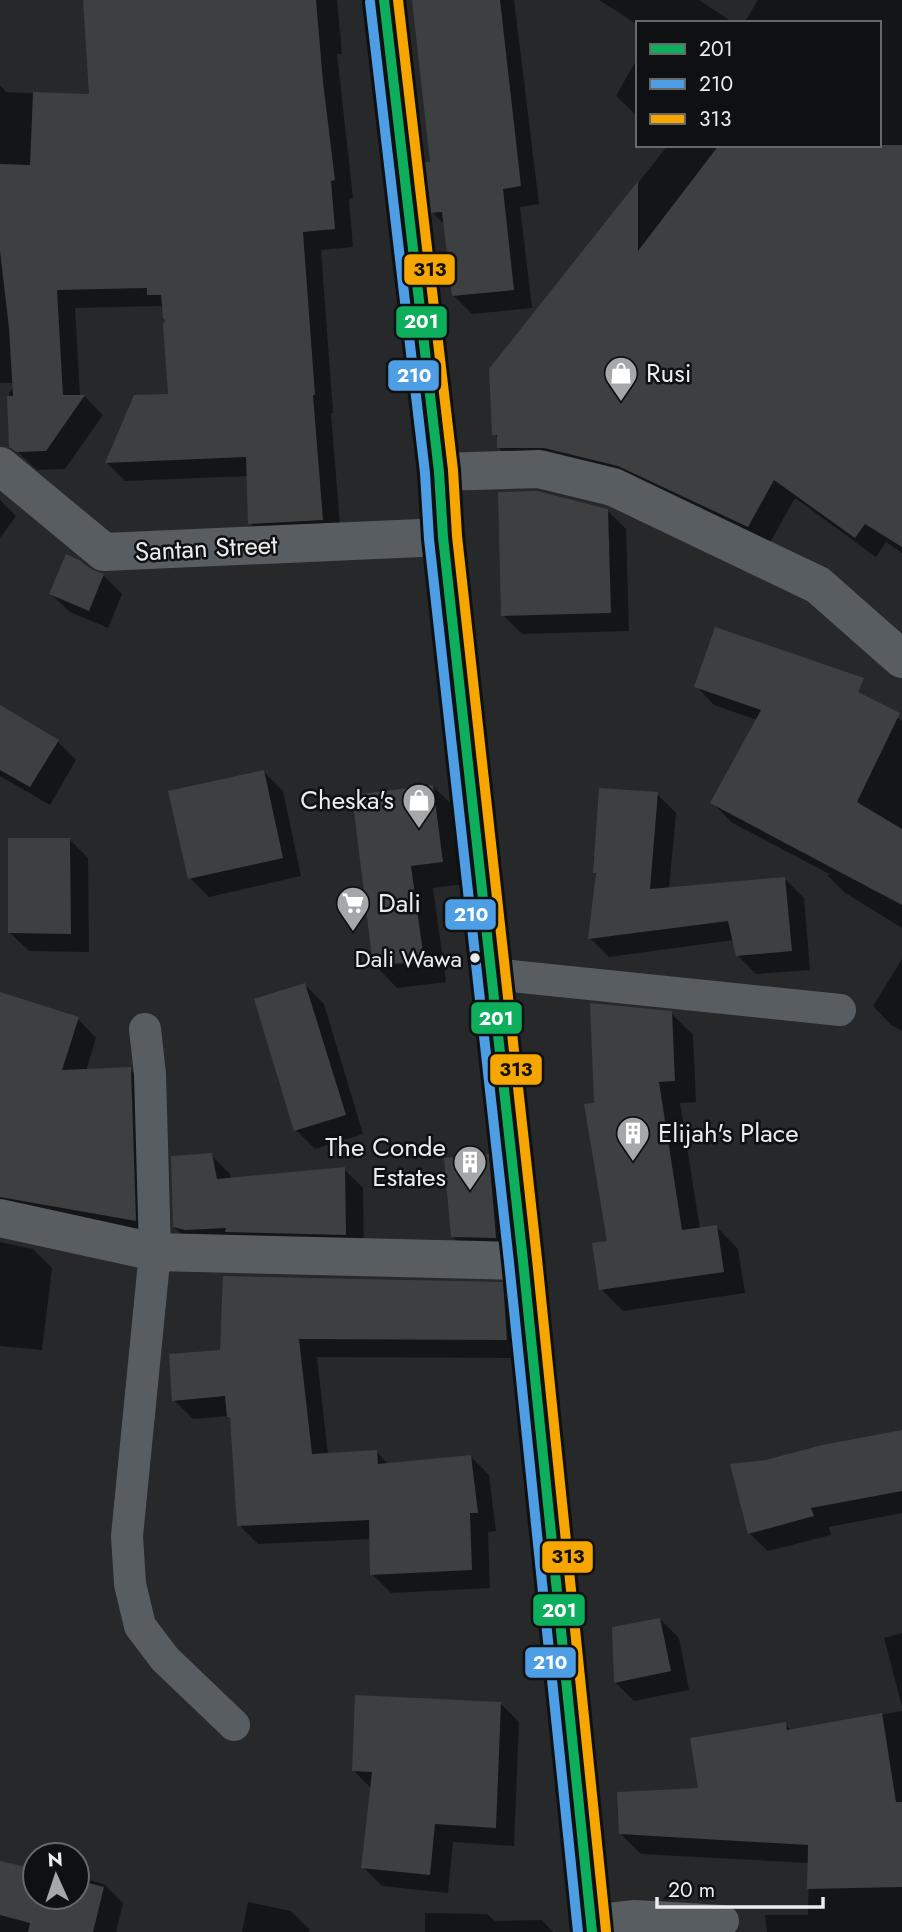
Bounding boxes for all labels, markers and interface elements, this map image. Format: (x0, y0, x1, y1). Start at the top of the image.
legend (636, 21, 881, 147)
text: 201 (699, 34, 733, 64)
text: 210 (699, 69, 733, 99)
text: 313 (699, 104, 731, 134)
line badge: 313 (403, 253, 456, 286)
text: 313 (413, 256, 447, 283)
line badge: 201 (395, 305, 448, 339)
text: 201 (404, 308, 438, 335)
shop icon: Rusi (602, 354, 640, 403)
place label: Rusi (646, 354, 691, 392)
line badge: 210 (387, 359, 440, 392)
text: 210 (397, 362, 431, 389)
street label: Santan Street (134, 525, 279, 571)
place label: Cheska's (300, 781, 394, 819)
shop icon: Cheska's (400, 781, 438, 830)
supermarket icon: Dali (334, 884, 372, 933)
place label: Dali (378, 884, 421, 922)
line badge: 210 (444, 898, 497, 931)
text: 210 (454, 901, 488, 928)
place label: Dali Wawa (355, 941, 462, 976)
marker: Dali Wawa (468, 951, 482, 965)
line badge: 201 (470, 1001, 523, 1035)
text: 201 (479, 1005, 513, 1032)
line badge: 313 (489, 1053, 543, 1086)
text: 313 (499, 1056, 533, 1083)
building icon: Elijah's Place (614, 1114, 652, 1163)
place label: Elijah's Place (658, 1114, 799, 1152)
place label: The Conde Estates (325, 1128, 446, 1196)
building icon: The Conde Estates (451, 1143, 489, 1192)
line badge: 313 (541, 1540, 594, 1574)
text: 313 (551, 1543, 585, 1570)
line badge: 201 (532, 1593, 586, 1627)
text: 201 (542, 1597, 576, 1624)
line badge: 210 (524, 1646, 577, 1679)
text: 210 (533, 1649, 567, 1676)
north arrow (21, 1841, 91, 1911)
text: N (47, 1846, 63, 1873)
scale bar (657, 1866, 823, 1910)
text: 20 m (668, 1875, 715, 1905)

